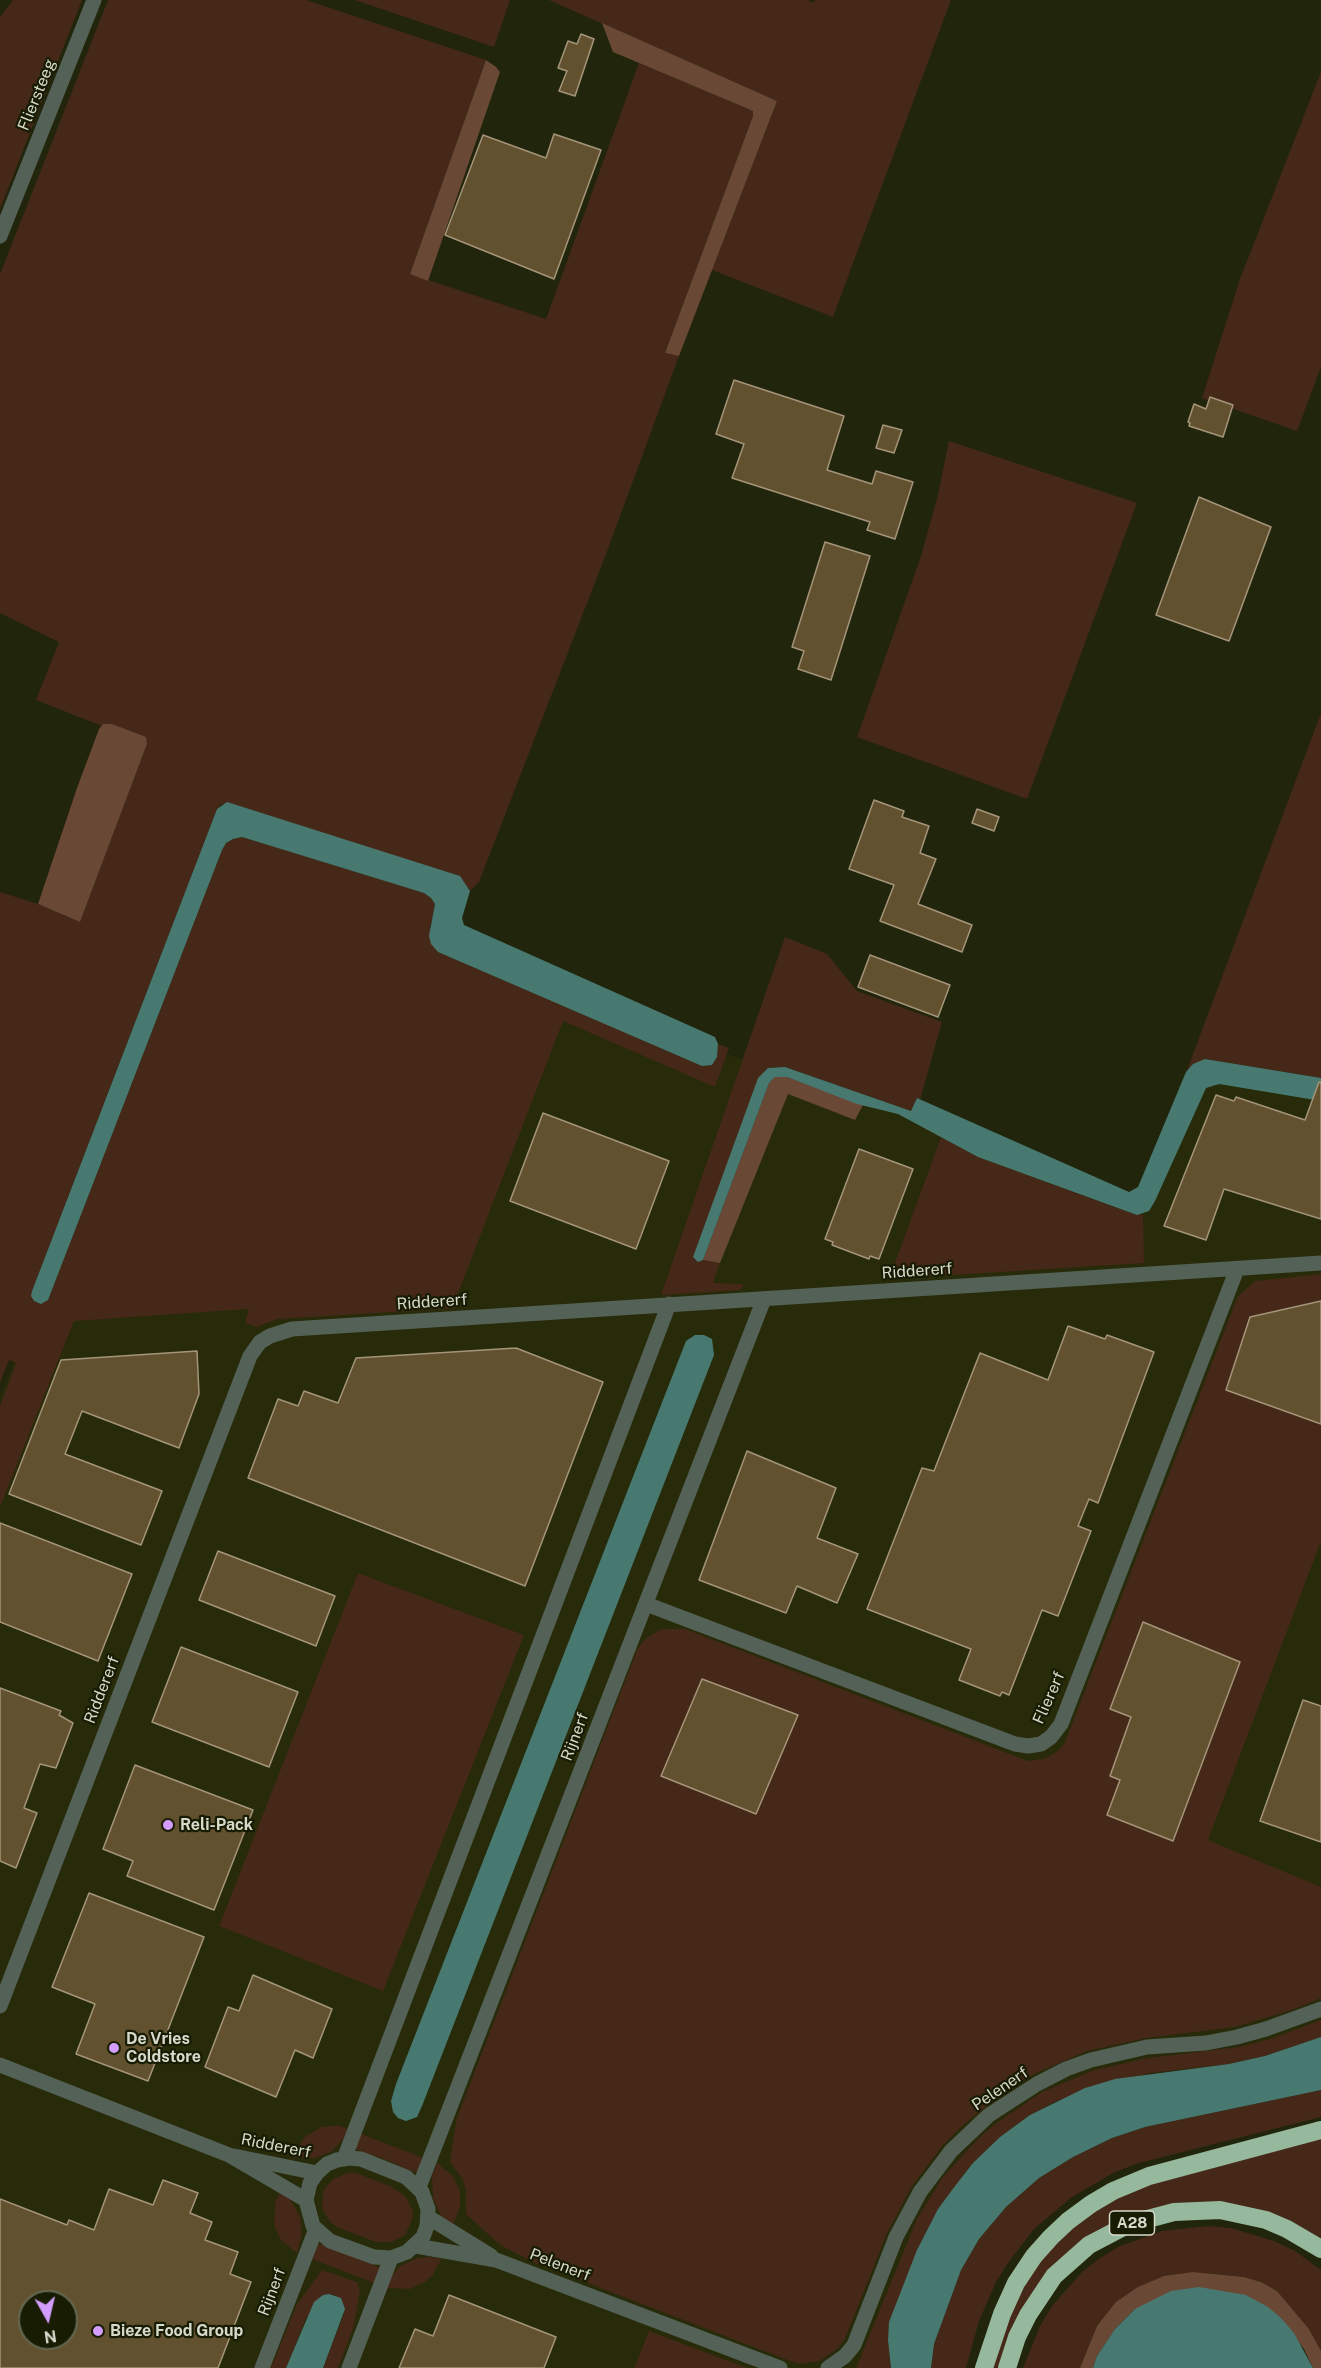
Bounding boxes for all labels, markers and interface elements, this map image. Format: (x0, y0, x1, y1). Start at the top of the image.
street label: Fliersteeg (14, 56, 60, 134)
street label: Riddererf (881, 1259, 953, 1283)
street label: Riddererf (396, 1290, 468, 1314)
street label: Riddererf (80, 1654, 124, 1726)
street label: Fliererf (1029, 1669, 1069, 1727)
street label: Rijnerf (557, 1710, 593, 1764)
place label: Reli-Pack (180, 1815, 253, 1835)
marker: Reli-Pack (161, 1818, 175, 1832)
place label: De Vries Coldstore (126, 2029, 201, 2067)
marker: De Vries Coldstore (107, 2041, 121, 2055)
street label: Pelenerf (968, 2063, 1032, 2115)
street label: Riddererf (239, 2130, 313, 2162)
road number: A28 (1110, 2211, 1154, 2235)
street label: Pelenerf (527, 2245, 593, 2285)
street label: Rijnerf (254, 2265, 290, 2319)
north arrow (18, 2290, 78, 2350)
place label: Bieze Food Group (110, 2321, 243, 2341)
marker: Bieze Food Group (91, 2324, 105, 2338)
text: N (43, 2326, 58, 2347)

